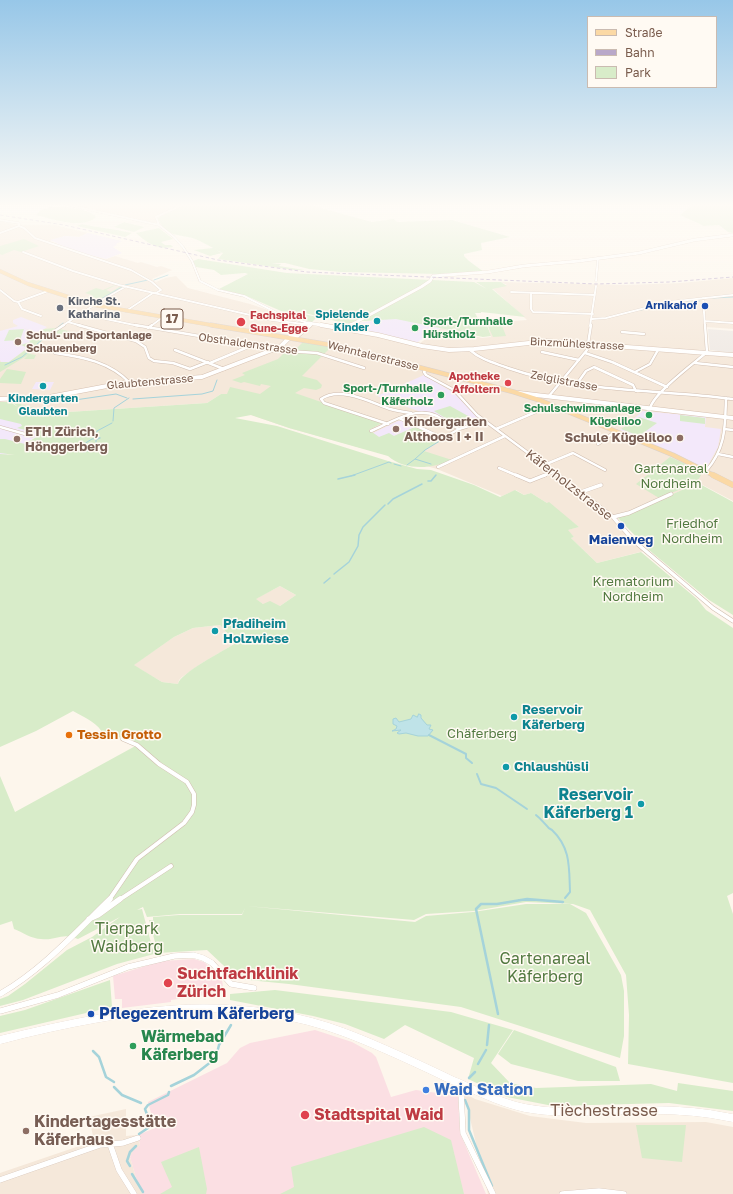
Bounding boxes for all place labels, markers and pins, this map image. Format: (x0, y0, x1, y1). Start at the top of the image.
place label: Kirche St. Katharina (68, 295, 121, 321)
place label: Arnikahof (645, 299, 697, 313)
marker: Arnikahof (700, 301, 710, 311)
marker: Kirche St. Katharina (55, 303, 65, 313)
place label: Spielende Kinder (315, 308, 369, 334)
place label: Fachspital Sune-Egge (250, 309, 308, 335)
place label: Sport-/Turnhalle Hürstholz (423, 315, 513, 341)
marker: Fachspital Sune-Egge (235, 316, 247, 328)
marker: Spielende Kinder (372, 316, 382, 326)
marker: Sport-/Turnhalle Hürstholz (410, 323, 420, 333)
place label: Schul- und Sportanlage Schauenberg (26, 329, 152, 355)
marker: Schul- und Sportanlage Schauenberg (13, 337, 23, 347)
place label: Apotheke Affoltern (449, 370, 500, 396)
marker: Apotheke Affoltern (503, 378, 513, 388)
marker: Kindergarten Glaubten (38, 381, 48, 391)
place label: Sport-/Turnhalle Käferholz (343, 382, 433, 408)
marker: Sport-/Turnhalle Käferholz (436, 390, 446, 400)
place label: Kindergarten Glaubten (8, 392, 78, 418)
place label: Schulschwimmanlage Kügeliloo (524, 402, 641, 428)
marker: Schulschwimmanlage Kügeliloo (644, 410, 654, 420)
place label: Kindergarten Althoos I + II (404, 414, 487, 445)
place label: ETH Zürich, Hönggerberg (25, 424, 108, 455)
marker: Kindergarten Althoos I + II (391, 424, 401, 434)
place label: Schule Kügeliloo (565, 430, 672, 446)
marker: Schule Kügeliloo (675, 433, 685, 443)
marker: ETH Zürich, Hönggerberg (12, 434, 22, 444)
marker: Maienweg (616, 521, 626, 531)
place label: Maienweg (589, 532, 653, 548)
place label: Pfadiheim Holzwiese (223, 616, 289, 647)
marker: Pfadiheim Holzwiese (210, 626, 220, 636)
place label: Reservoir Käferberg (522, 702, 585, 733)
marker: Reservoir Käferberg (509, 712, 519, 722)
place label: Tessin Grotto (77, 727, 162, 743)
marker: Tessin Grotto (64, 730, 74, 740)
place label: Chlaushüsli (514, 759, 589, 775)
marker: Chlaushüsli (501, 762, 511, 772)
place label: Reservoir Käferberg 1 (543, 785, 633, 823)
marker: Reservoir Käferberg 1 (636, 799, 646, 809)
place label: Suchtfachklinik Zürich (177, 964, 299, 1002)
marker: Suchtfachklinik Zürich (162, 977, 174, 989)
place label: Pflegezentrum Käferberg (99, 1004, 294, 1024)
marker: Pflegezentrum Käferberg (86, 1009, 96, 1019)
place label: Wärmebad Käferberg (141, 1027, 224, 1065)
marker: Wärmebad Käferberg (128, 1041, 138, 1051)
place label: Waid Station (434, 1080, 533, 1100)
marker: Waid Station (421, 1085, 431, 1095)
place label: Stadtspital Waid (314, 1105, 443, 1125)
marker: Stadtspital Waid (299, 1109, 311, 1121)
place label: Kindertagesstätte Käferhaus (34, 1112, 176, 1150)
marker: Kindertagesstätte Käferhaus (21, 1126, 31, 1136)

